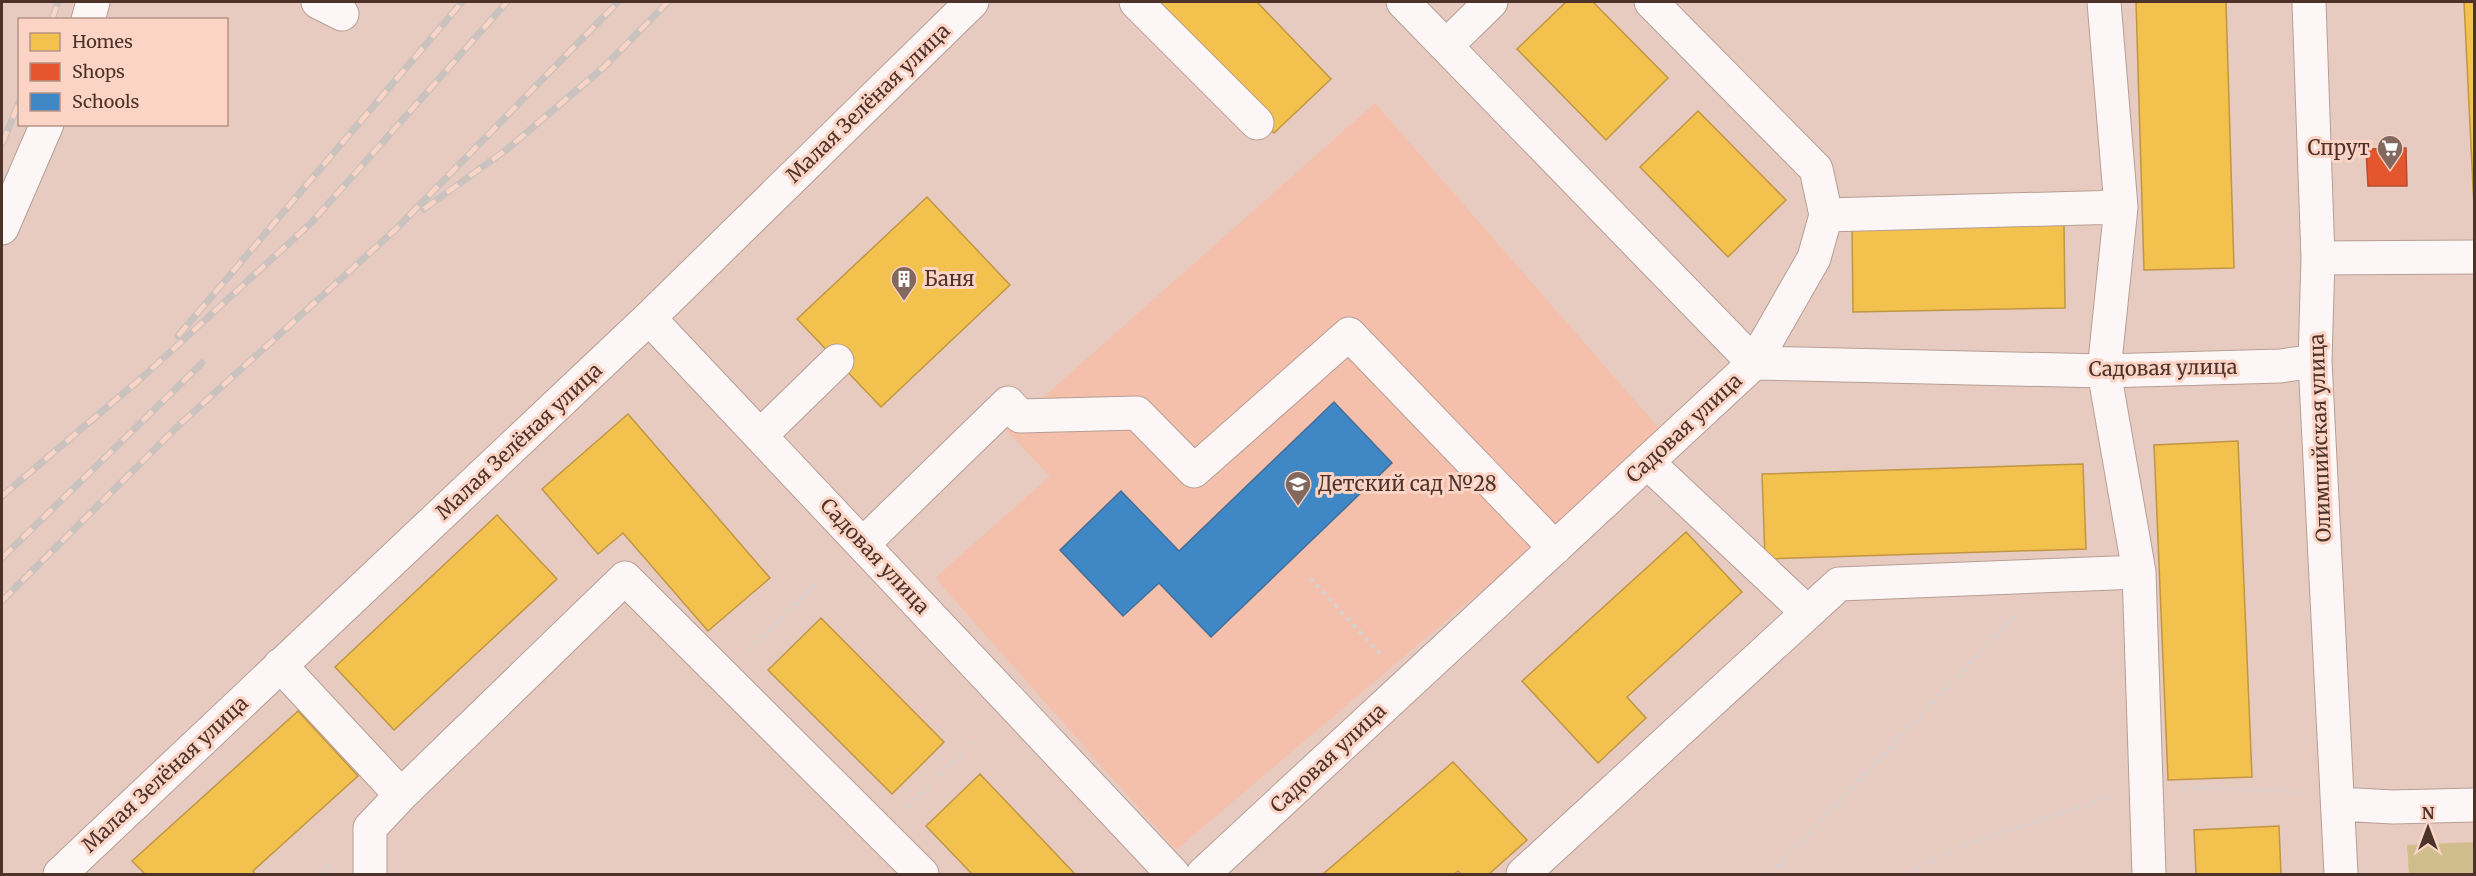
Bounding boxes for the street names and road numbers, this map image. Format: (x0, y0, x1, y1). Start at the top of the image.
street label: Малая Зелёная улица (781, 18, 955, 187)
street label: Олимпийская улица (2303, 333, 2336, 543)
street label: Садовая улица (2088, 354, 2238, 381)
street label: Малая Зелёная улица (430, 357, 607, 524)
street label: Садовая улица (1621, 368, 1747, 488)
street label: Садовая улица (815, 493, 935, 619)
street label: Малая Зелёная улица (76, 690, 253, 857)
street label: Садовая улица (1265, 698, 1391, 818)

